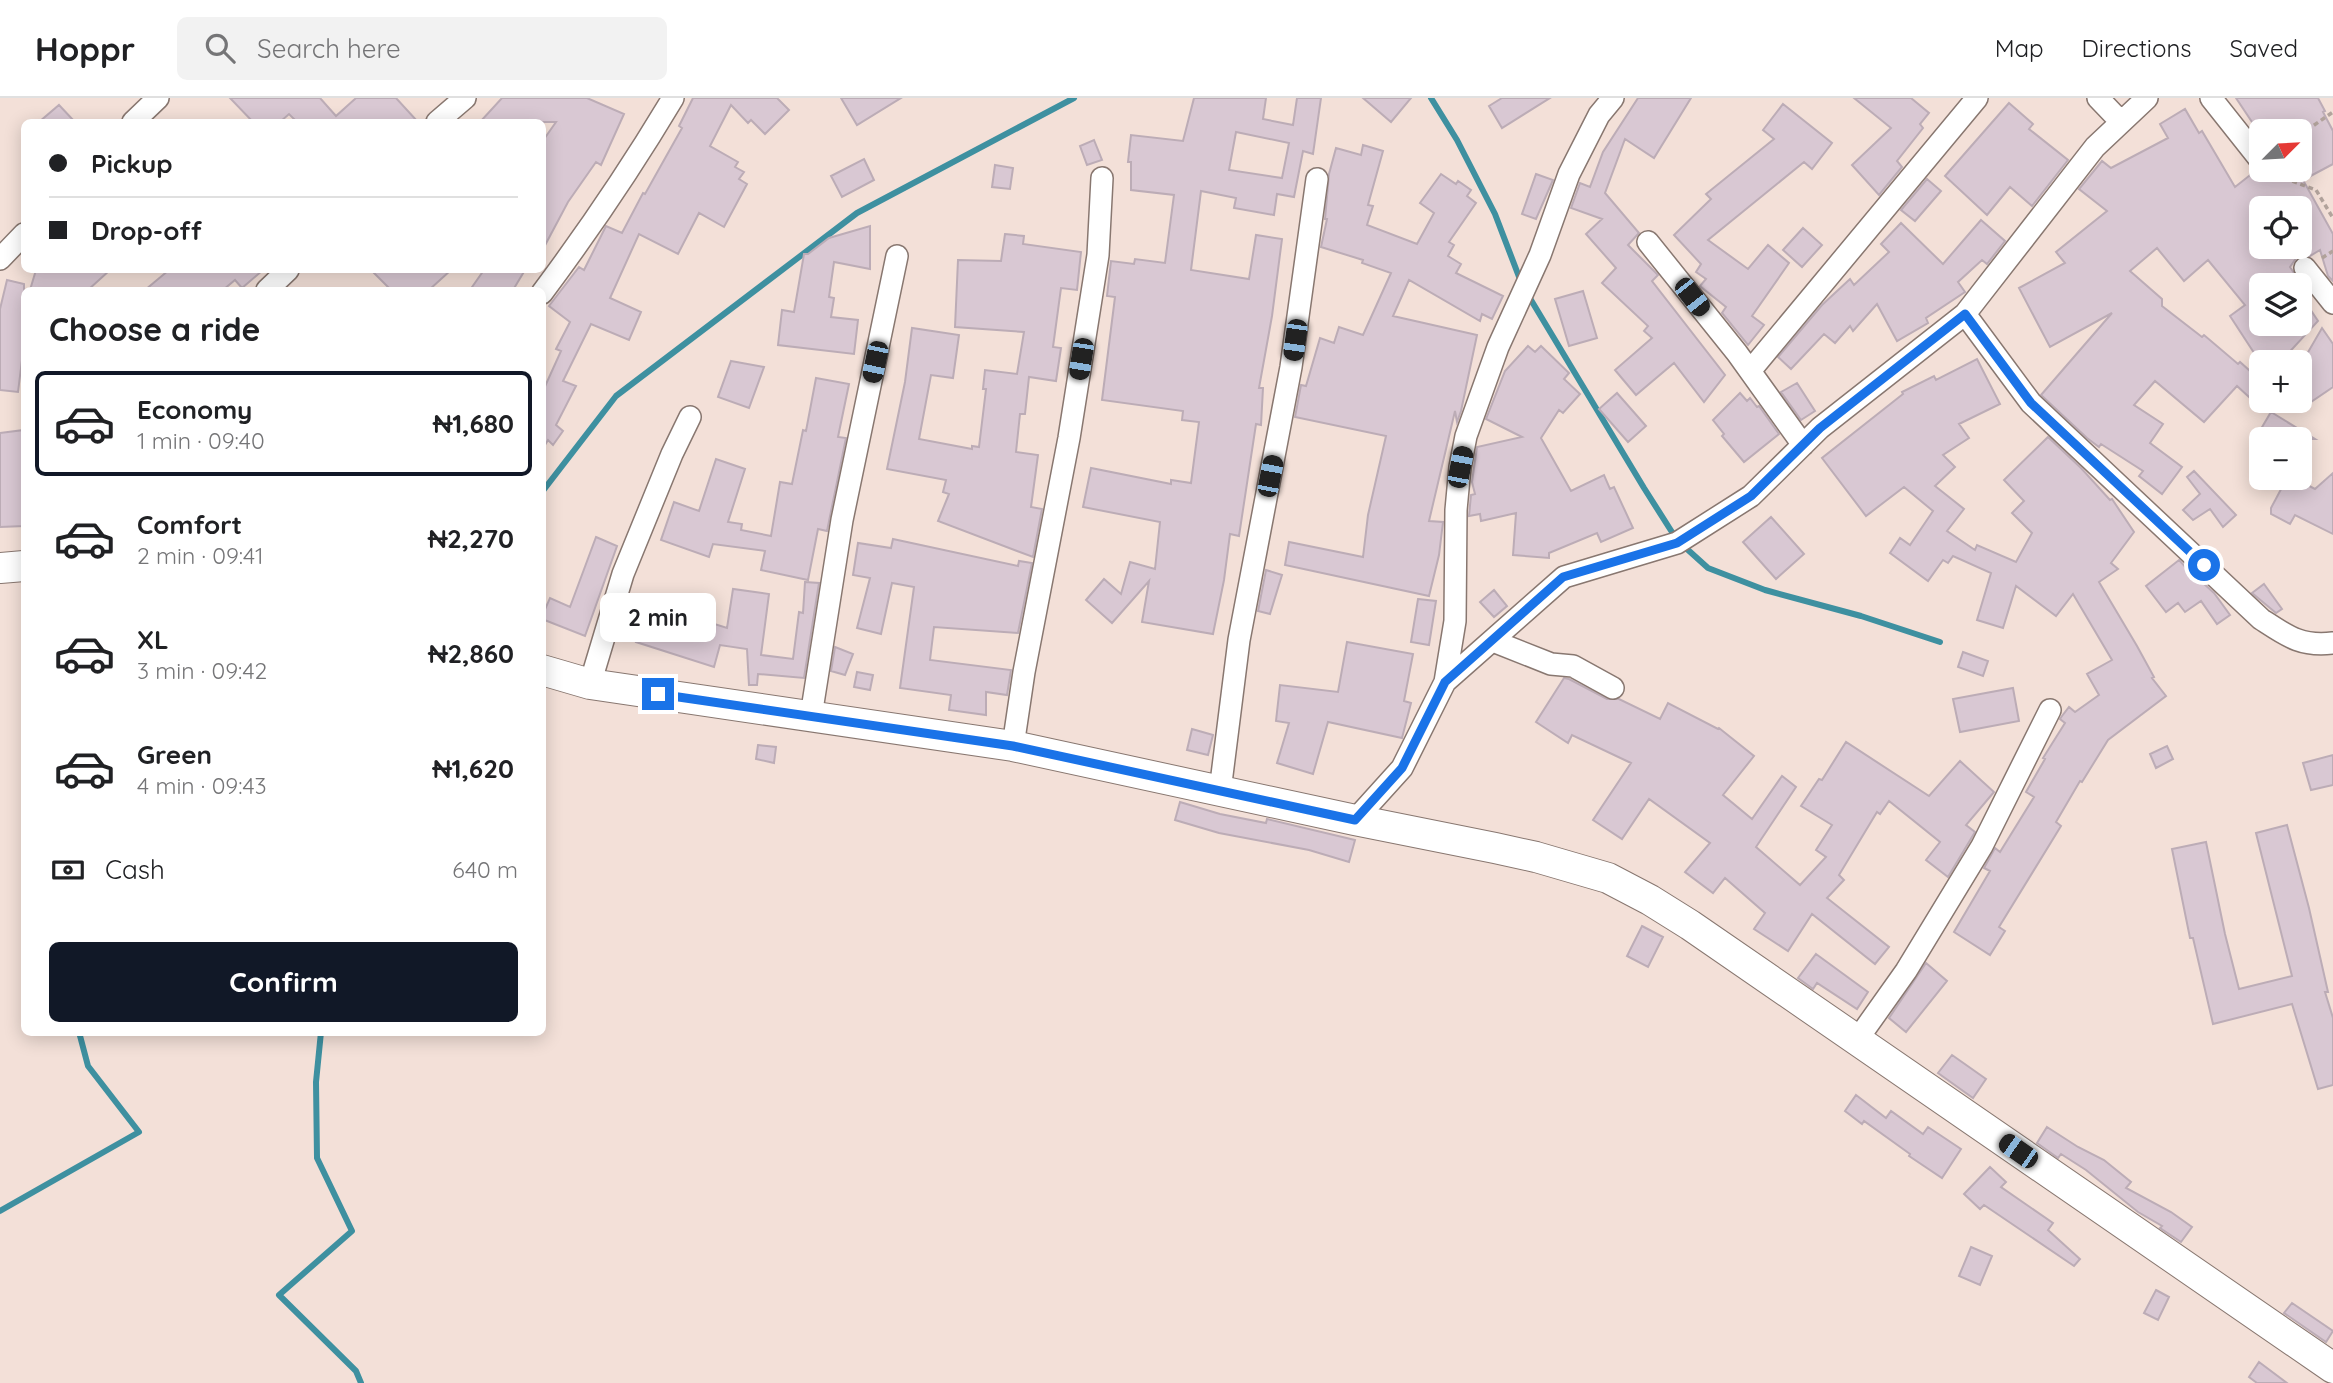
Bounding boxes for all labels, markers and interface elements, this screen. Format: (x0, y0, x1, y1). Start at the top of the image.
search box (177, 17, 667, 80)
text: Hoppr (35, 28, 135, 69)
icon: search (201, 29, 239, 67)
text: Search here (257, 32, 401, 65)
text: Map (1995, 33, 2044, 63)
text: Directions (2082, 33, 2192, 63)
text: Saved (2230, 33, 2298, 63)
north arrow (2249, 119, 2312, 182)
map controls (2249, 119, 2312, 490)
text: Pickup (91, 147, 173, 180)
button: locate (2249, 196, 2312, 259)
text: Drop-off (91, 214, 202, 247)
button: layers (2249, 273, 2312, 336)
car (1671, 274, 1714, 320)
text: Choose a ride (49, 309, 261, 349)
car (1282, 318, 1309, 362)
car (1068, 337, 1095, 381)
car (861, 339, 890, 385)
button: + (2249, 350, 2312, 413)
icon: car (53, 392, 116, 455)
text: Economy (137, 393, 252, 426)
text: ₦1,680 (433, 407, 514, 440)
text: 1 min · 09:40 (137, 426, 265, 455)
button: − (2249, 427, 2312, 490)
car (1446, 444, 1475, 490)
car (1256, 453, 1285, 499)
icon: car (53, 507, 116, 570)
text: Comfort (137, 508, 242, 541)
text: ₦2,270 (428, 522, 514, 555)
text: 2 min · 09:41 (137, 541, 264, 570)
route start (2188, 549, 2220, 581)
callout: 2 min (600, 592, 716, 642)
text: 2 min (628, 603, 688, 632)
icon: car (53, 622, 116, 685)
text: XL (137, 623, 169, 656)
text: ₦2,860 (428, 637, 514, 670)
text: 3 min · 09:42 (137, 656, 267, 685)
route end (642, 678, 674, 710)
icon: car (53, 737, 116, 800)
text: Green (137, 738, 212, 771)
text: ₦1,620 (432, 752, 514, 785)
text: 4 min · 09:43 (137, 771, 267, 800)
icon: cash (49, 851, 87, 889)
text: Cash (105, 853, 165, 886)
text: 640 m (452, 855, 518, 884)
button: Confirm (49, 942, 518, 1022)
car (1995, 1130, 2042, 1172)

